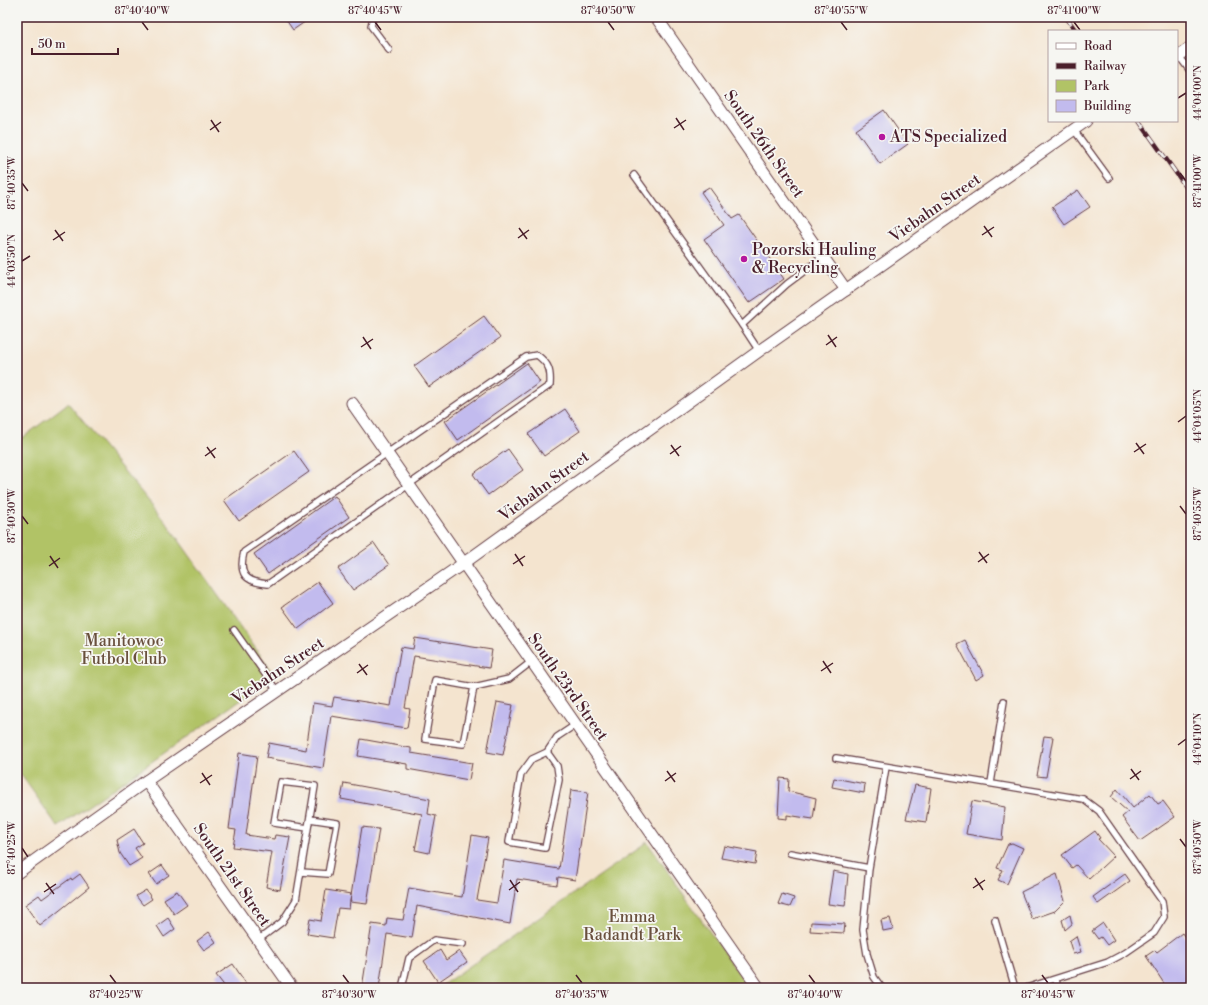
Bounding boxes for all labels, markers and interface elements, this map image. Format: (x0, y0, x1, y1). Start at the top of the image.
text: 87°40'40"W (114, 5, 170, 17)
text: 87°40'45"W (348, 5, 403, 17)
text: 87°40'50"W (581, 5, 636, 17)
text: 87°40'55"W (814, 5, 869, 17)
text: 87°41'00"W (1047, 5, 1102, 17)
scale bar (32, 30, 118, 56)
legend (1048, 30, 1178, 122)
text: 50 m (38, 37, 66, 52)
text: Road (1084, 39, 1112, 54)
text: Railway (1084, 59, 1126, 74)
text: 44°04'00"N (1192, 65, 1204, 121)
text: Park (1084, 79, 1110, 94)
street label: South 26th Street (719, 86, 809, 202)
text: Building (1083, 99, 1132, 114)
place label: ATS Specialized (889, 127, 1007, 147)
marker: ATS Specialized (877, 132, 887, 142)
text: 87°41'00"W (1192, 153, 1204, 208)
text: 87°40'35"W (6, 155, 18, 210)
street label: Viebahn Street (885, 169, 985, 247)
text: 44°03'50"N (6, 234, 18, 288)
place label: Pozorski Hauling & Recycling (752, 240, 877, 278)
marker: Pozorski Hauling & Recycling (739, 254, 749, 264)
text: 44°04'05"N (1192, 388, 1204, 443)
street label: Viebahn Street (494, 446, 593, 526)
text: 87°40'55"W (1192, 486, 1204, 541)
text: 87°40'30"W (6, 488, 18, 543)
street label: South 23rd Street (524, 629, 613, 745)
park label: Manitowoc Futbol Club (81, 631, 167, 669)
street label: Viebahn Street (227, 633, 328, 710)
text: 44°04'10"N (1192, 712, 1204, 765)
street label: South 21st Street (189, 819, 275, 931)
text: 87°40'50"W (1192, 819, 1204, 874)
text: 87°40'25"W (6, 820, 18, 875)
park label: Emma Radandt Park (583, 907, 682, 945)
text: 87°40'25"W (89, 989, 144, 1001)
text: 87°40'30"W (322, 989, 377, 1001)
text: 87°40'35"W (555, 989, 610, 1001)
text: 87°40'40"W (787, 989, 843, 1001)
text: 87°40'45"W (1021, 989, 1076, 1001)

